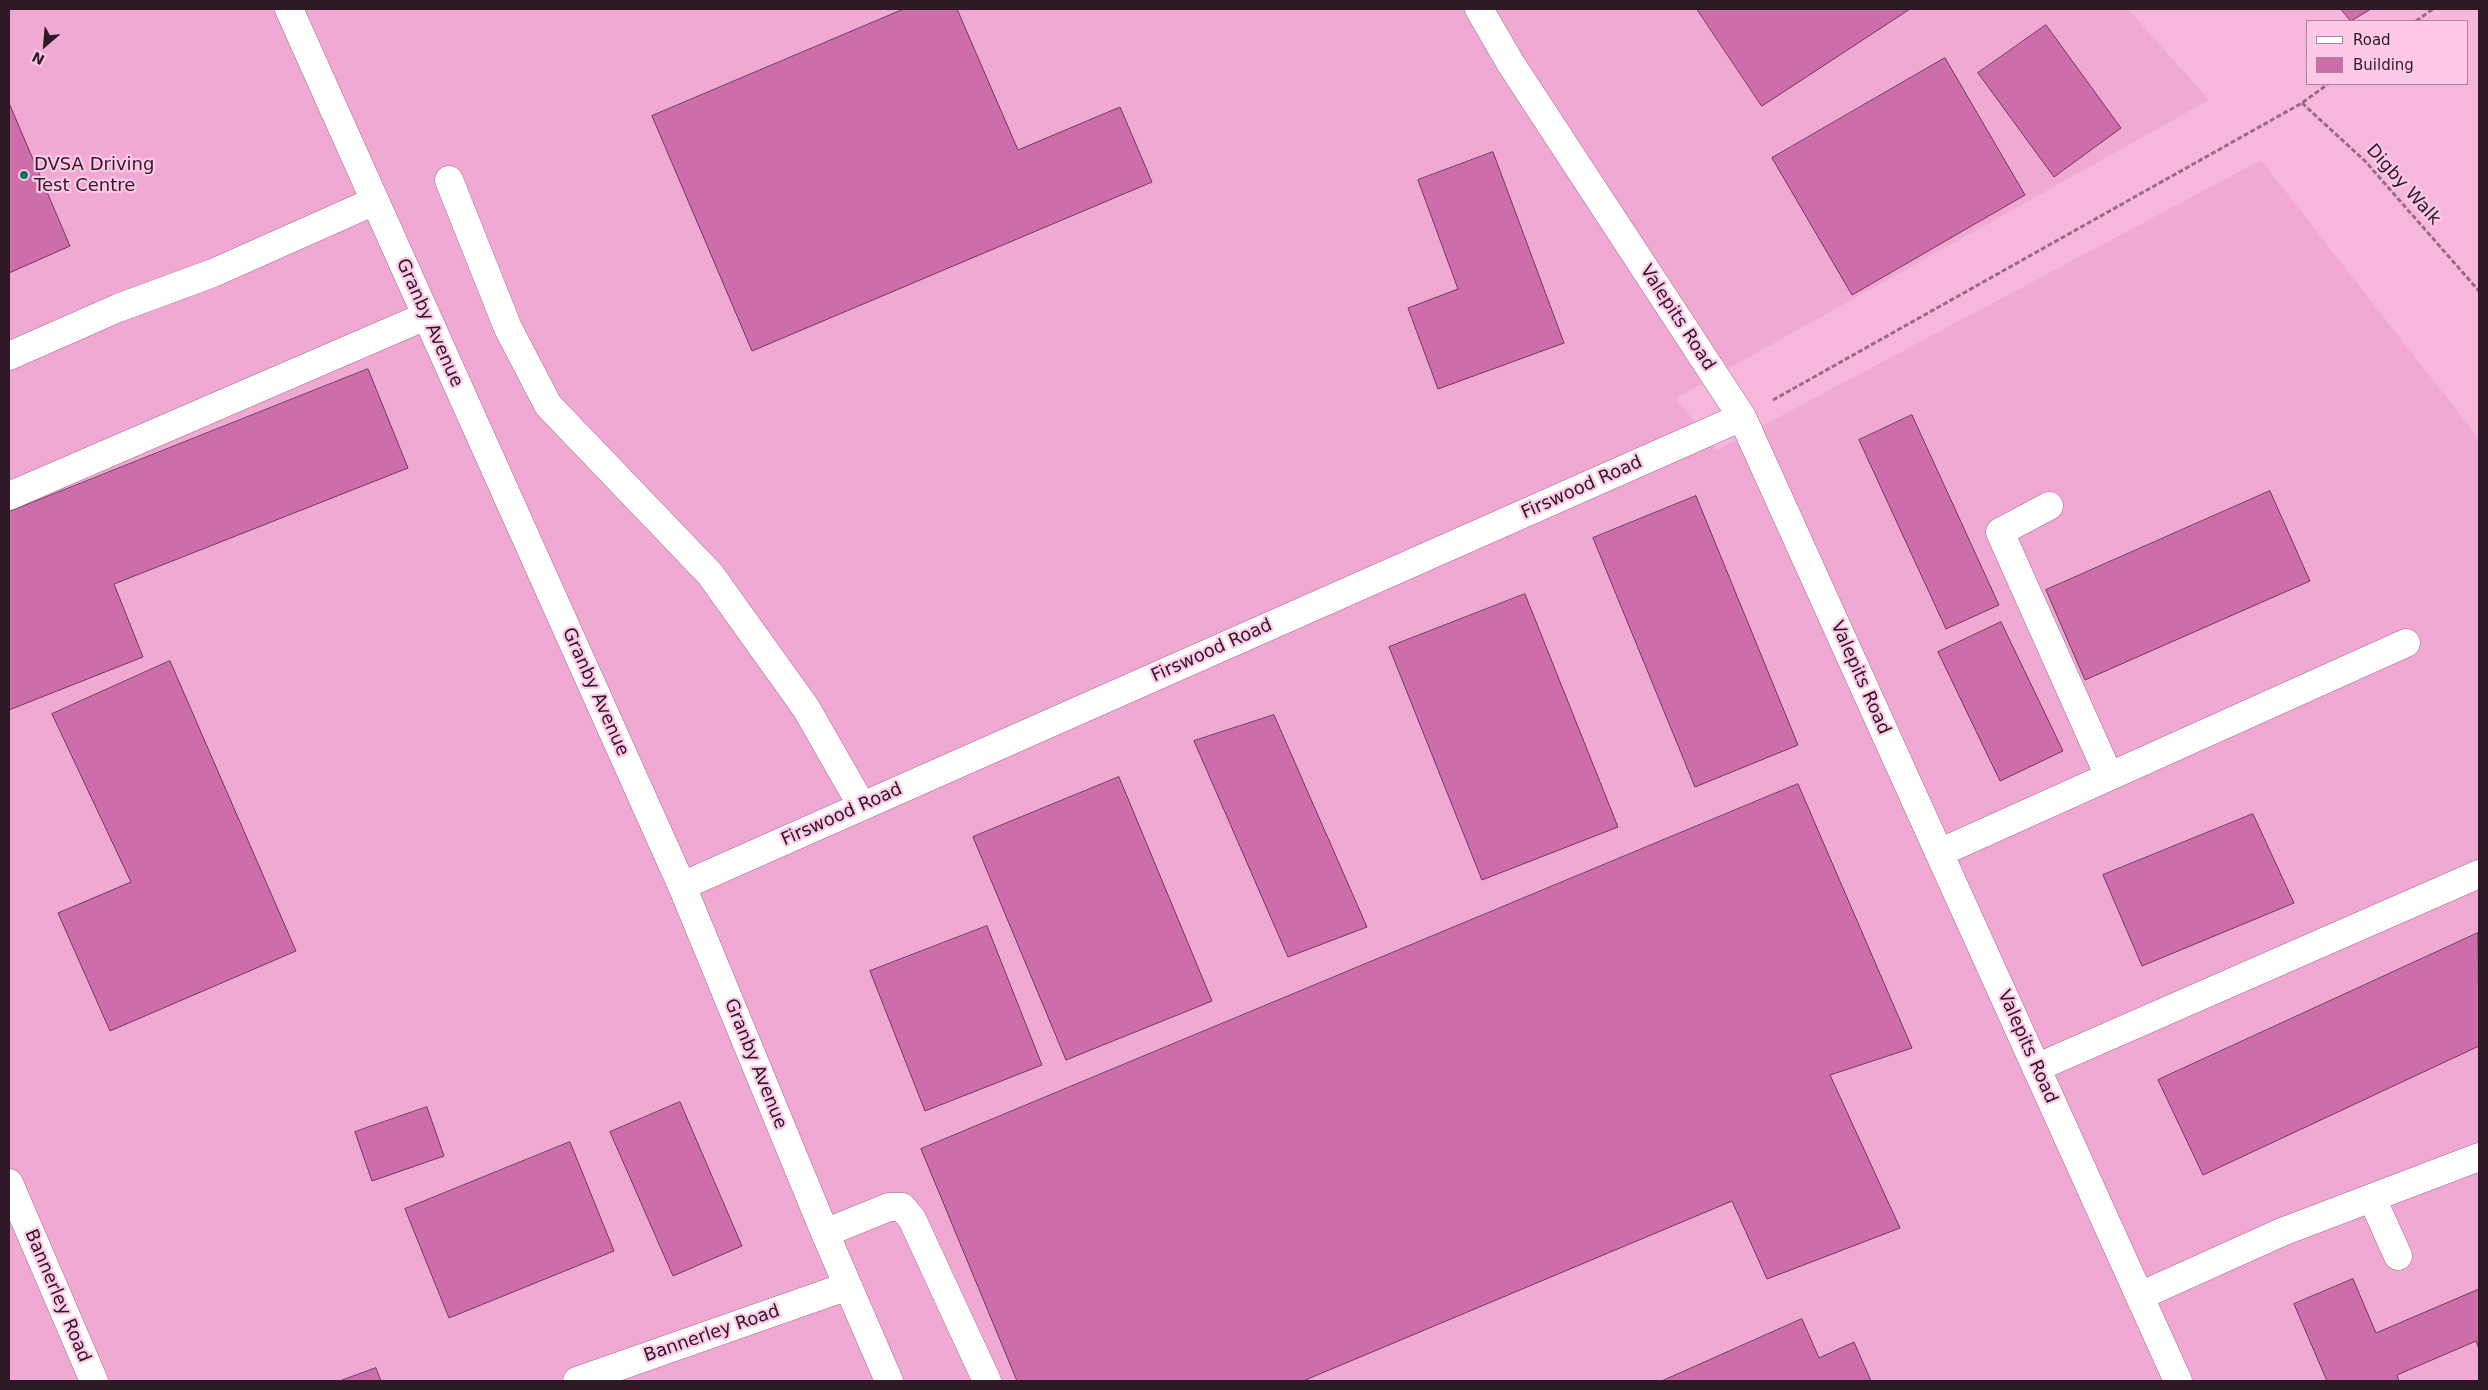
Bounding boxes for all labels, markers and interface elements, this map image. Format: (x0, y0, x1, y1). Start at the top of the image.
north arrow (20, 20, 70, 70)
legend (2306, 20, 2468, 85)
text: Road (2353, 31, 2391, 49)
text: N (29, 49, 47, 68)
text: Building (2353, 56, 2414, 74)
street label: Digby Walk (2361, 140, 2445, 230)
place label: DVSA Driving Test Centre (34, 154, 154, 196)
marker: DVSA Driving Test Centre (18, 169, 30, 181)
street label: Granby Avenue (391, 255, 467, 391)
street label: Valepits Road (1635, 261, 1719, 375)
street label: Firswood Road (1518, 452, 1646, 524)
street label: Firswood Road (1148, 615, 1276, 687)
street label: Valepits Road (1825, 618, 1895, 738)
street label: Granby Avenue (557, 624, 633, 760)
street label: Firswood Road (778, 779, 906, 851)
street label: Valepits Road (1992, 987, 2062, 1107)
street label: Granby Avenue (719, 996, 791, 1132)
street label: Bannerley Road (19, 1226, 95, 1366)
street label: Bannerley Road (641, 1301, 783, 1367)

